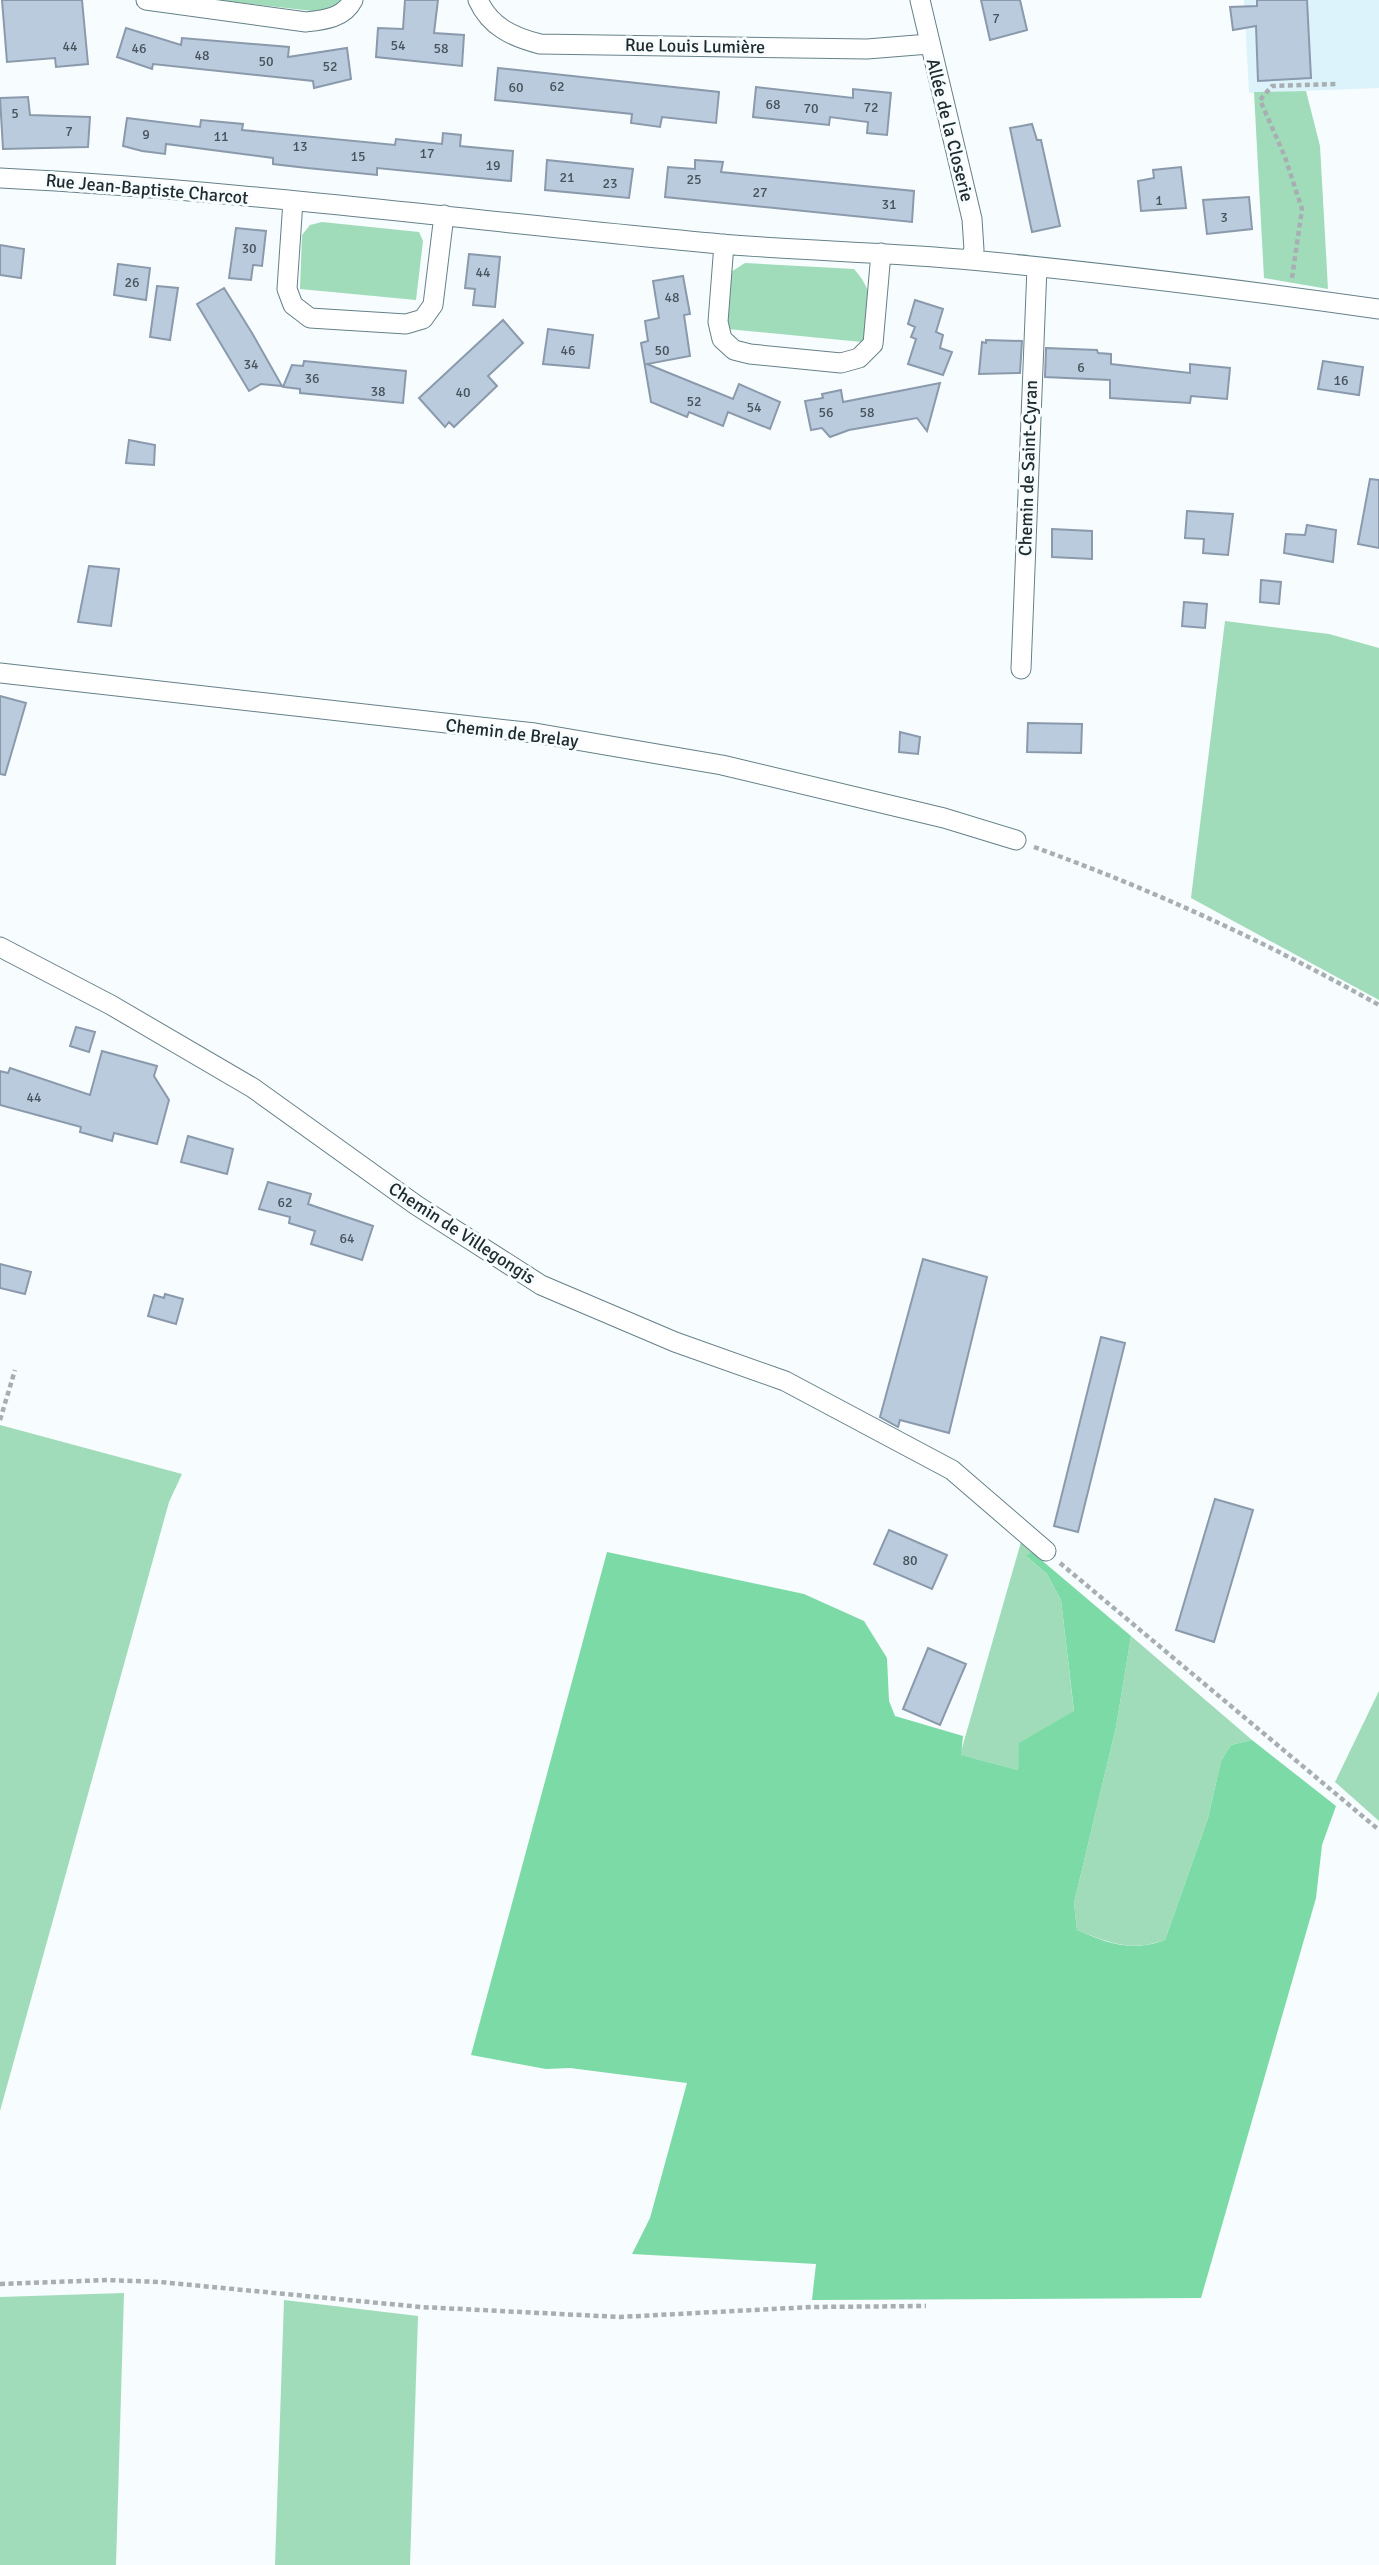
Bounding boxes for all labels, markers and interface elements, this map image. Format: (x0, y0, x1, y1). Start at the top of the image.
house number: 7 (992, 10, 1000, 27)
street label: Rue Louis Lumière (625, 34, 765, 58)
house number: 54 (390, 37, 406, 54)
house number: 44 (62, 38, 78, 55)
house number: 46 (131, 40, 147, 57)
house number: 58 (433, 40, 449, 57)
house number: 48 (194, 47, 210, 64)
house number: 50 (258, 53, 274, 70)
street label: Allée de la Closerie (922, 56, 978, 204)
house number: 52 (322, 58, 338, 75)
house number: 62 (549, 78, 565, 95)
house number: 60 (508, 79, 524, 96)
house number: 68 (765, 96, 781, 113)
house number: 72 (863, 99, 879, 116)
house number: 70 (803, 100, 819, 117)
house number: 5 (11, 105, 19, 122)
house number: 7 (65, 123, 73, 140)
house number: 9 (142, 126, 150, 143)
house number: 11 (213, 128, 229, 145)
house number: 13 (292, 138, 308, 155)
house number: 17 (419, 145, 435, 162)
house number: 15 (350, 148, 366, 165)
house number: 19 (485, 157, 501, 174)
street label: Rue Jean-Baptiste Charcot (45, 169, 249, 209)
house number: 21 (559, 169, 575, 186)
house number: 25 (686, 171, 702, 188)
house number: 23 (602, 175, 618, 192)
house number: 27 (752, 184, 768, 201)
house number: 1 (1155, 192, 1163, 209)
house number: 31 (881, 196, 897, 213)
house number: 3 (1220, 209, 1228, 226)
house number: 30 (241, 240, 257, 257)
house number: 44 (475, 264, 491, 281)
house number: 26 (124, 274, 140, 291)
house number: 48 (664, 289, 680, 306)
house number: 46 (560, 342, 576, 359)
house number: 50 (654, 342, 670, 359)
house number: 34 (243, 356, 259, 373)
house number: 6 (1077, 359, 1085, 376)
house number: 36 (304, 370, 320, 387)
house number: 16 (1333, 372, 1349, 389)
street label: Chemin de Saint-Cyran (1014, 379, 1042, 557)
house number: 38 (370, 383, 386, 400)
house number: 40 (455, 384, 471, 401)
house number: 52 (686, 393, 702, 410)
house number: 54 (746, 399, 762, 416)
house number: 56 (818, 404, 834, 421)
house number: 58 (859, 404, 875, 421)
street label: Chemin de Brelay (444, 714, 580, 752)
house number: 44 (26, 1089, 42, 1106)
street label: Chemin de Villegongis (385, 1177, 540, 1289)
house number: 62 (277, 1194, 293, 1211)
house number: 64 (339, 1230, 355, 1247)
house number: 80 (902, 1552, 918, 1569)

